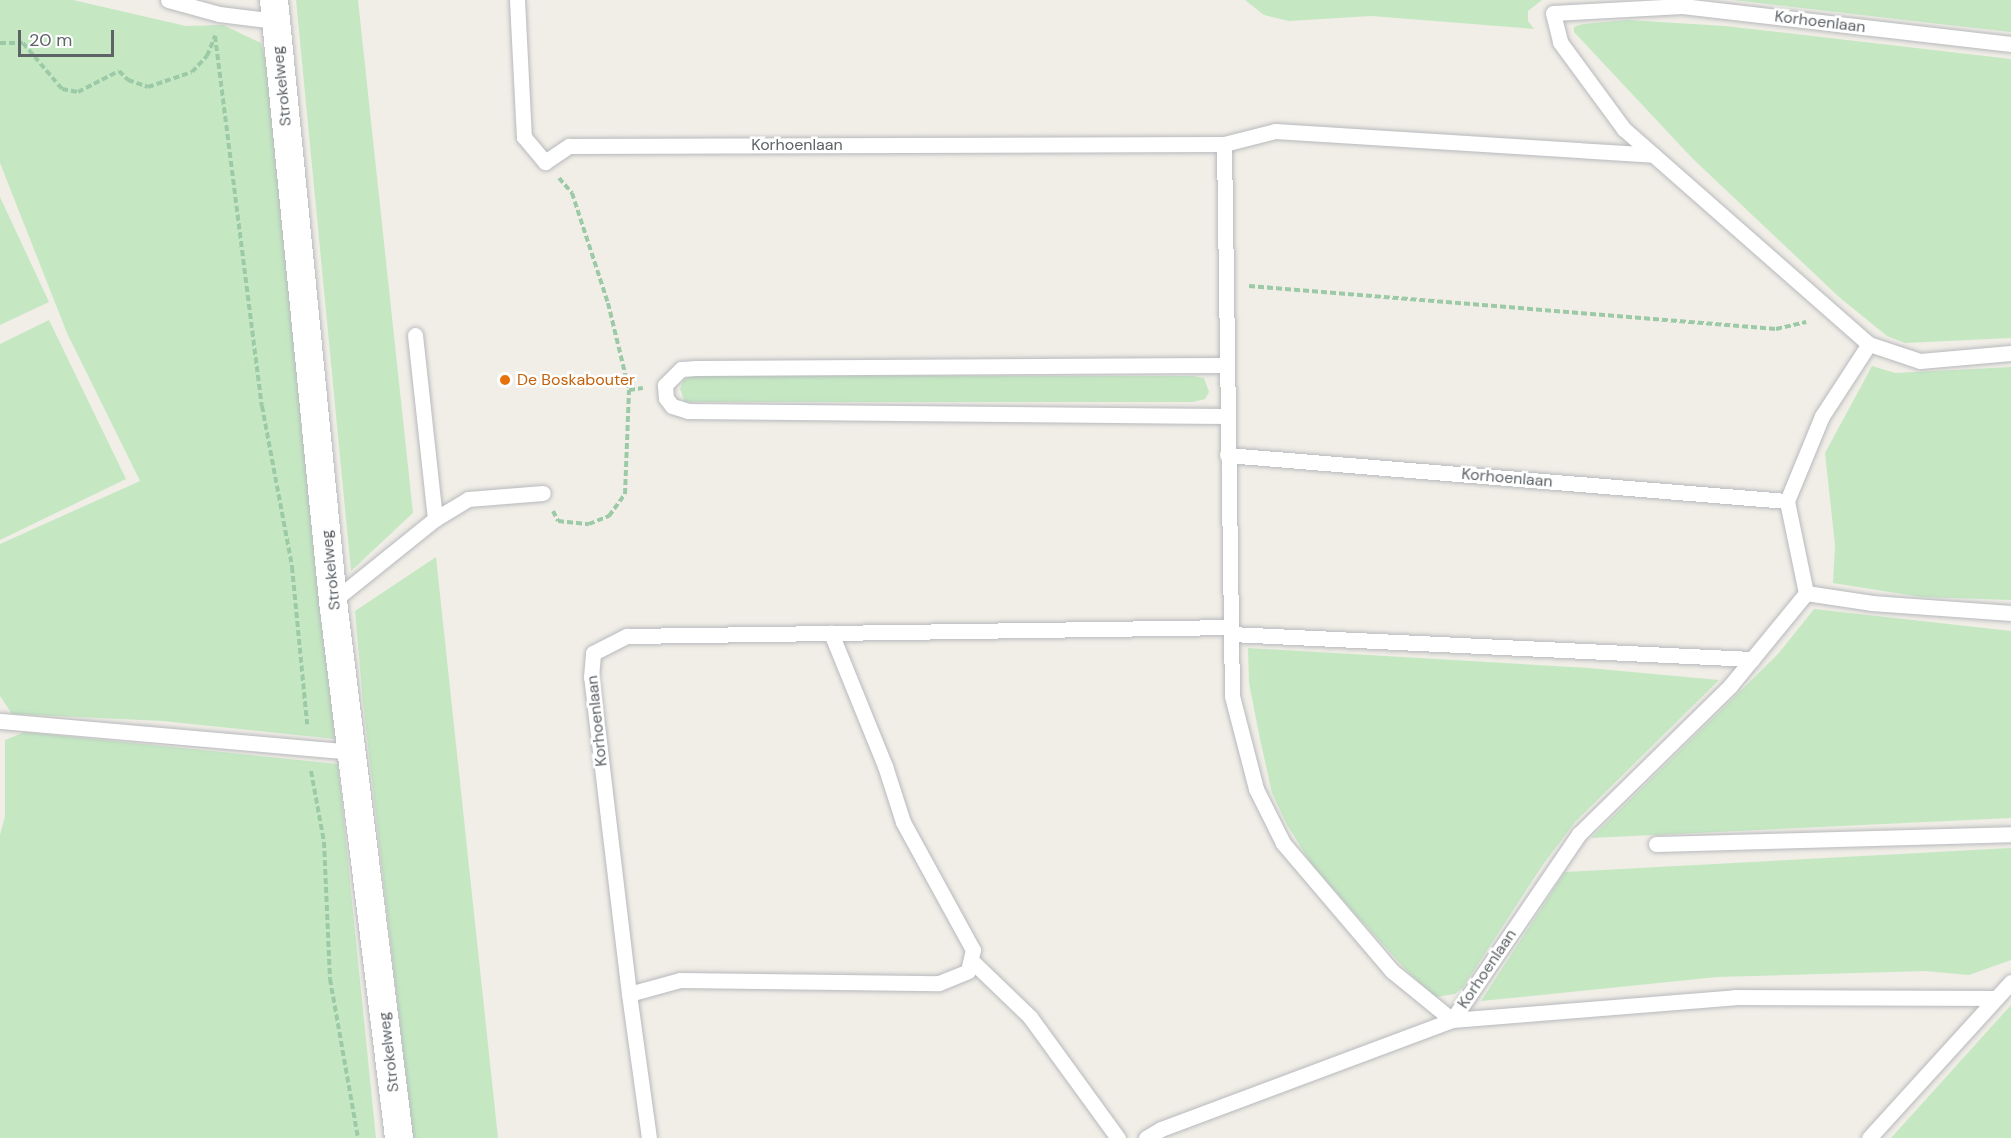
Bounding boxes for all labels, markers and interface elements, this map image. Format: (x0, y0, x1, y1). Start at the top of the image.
street label: Korhoenlaan (1773, 7, 1867, 37)
scale bar (21, 18, 117, 56)
text: 20 m (29, 28, 72, 52)
street label: Strokelweg (268, 45, 296, 127)
street label: Korhoenlaan (751, 135, 843, 155)
place label: De Boskabouter (517, 370, 635, 390)
marker: De Boskabouter (498, 373, 512, 387)
street label: Korhoenlaan (1461, 464, 1553, 492)
street label: Strokelweg (317, 529, 345, 611)
street label: Korhoenlaan (583, 675, 611, 767)
street label: Korhoenlaan (1454, 926, 1520, 1012)
street label: Strokelweg (375, 1011, 403, 1093)

